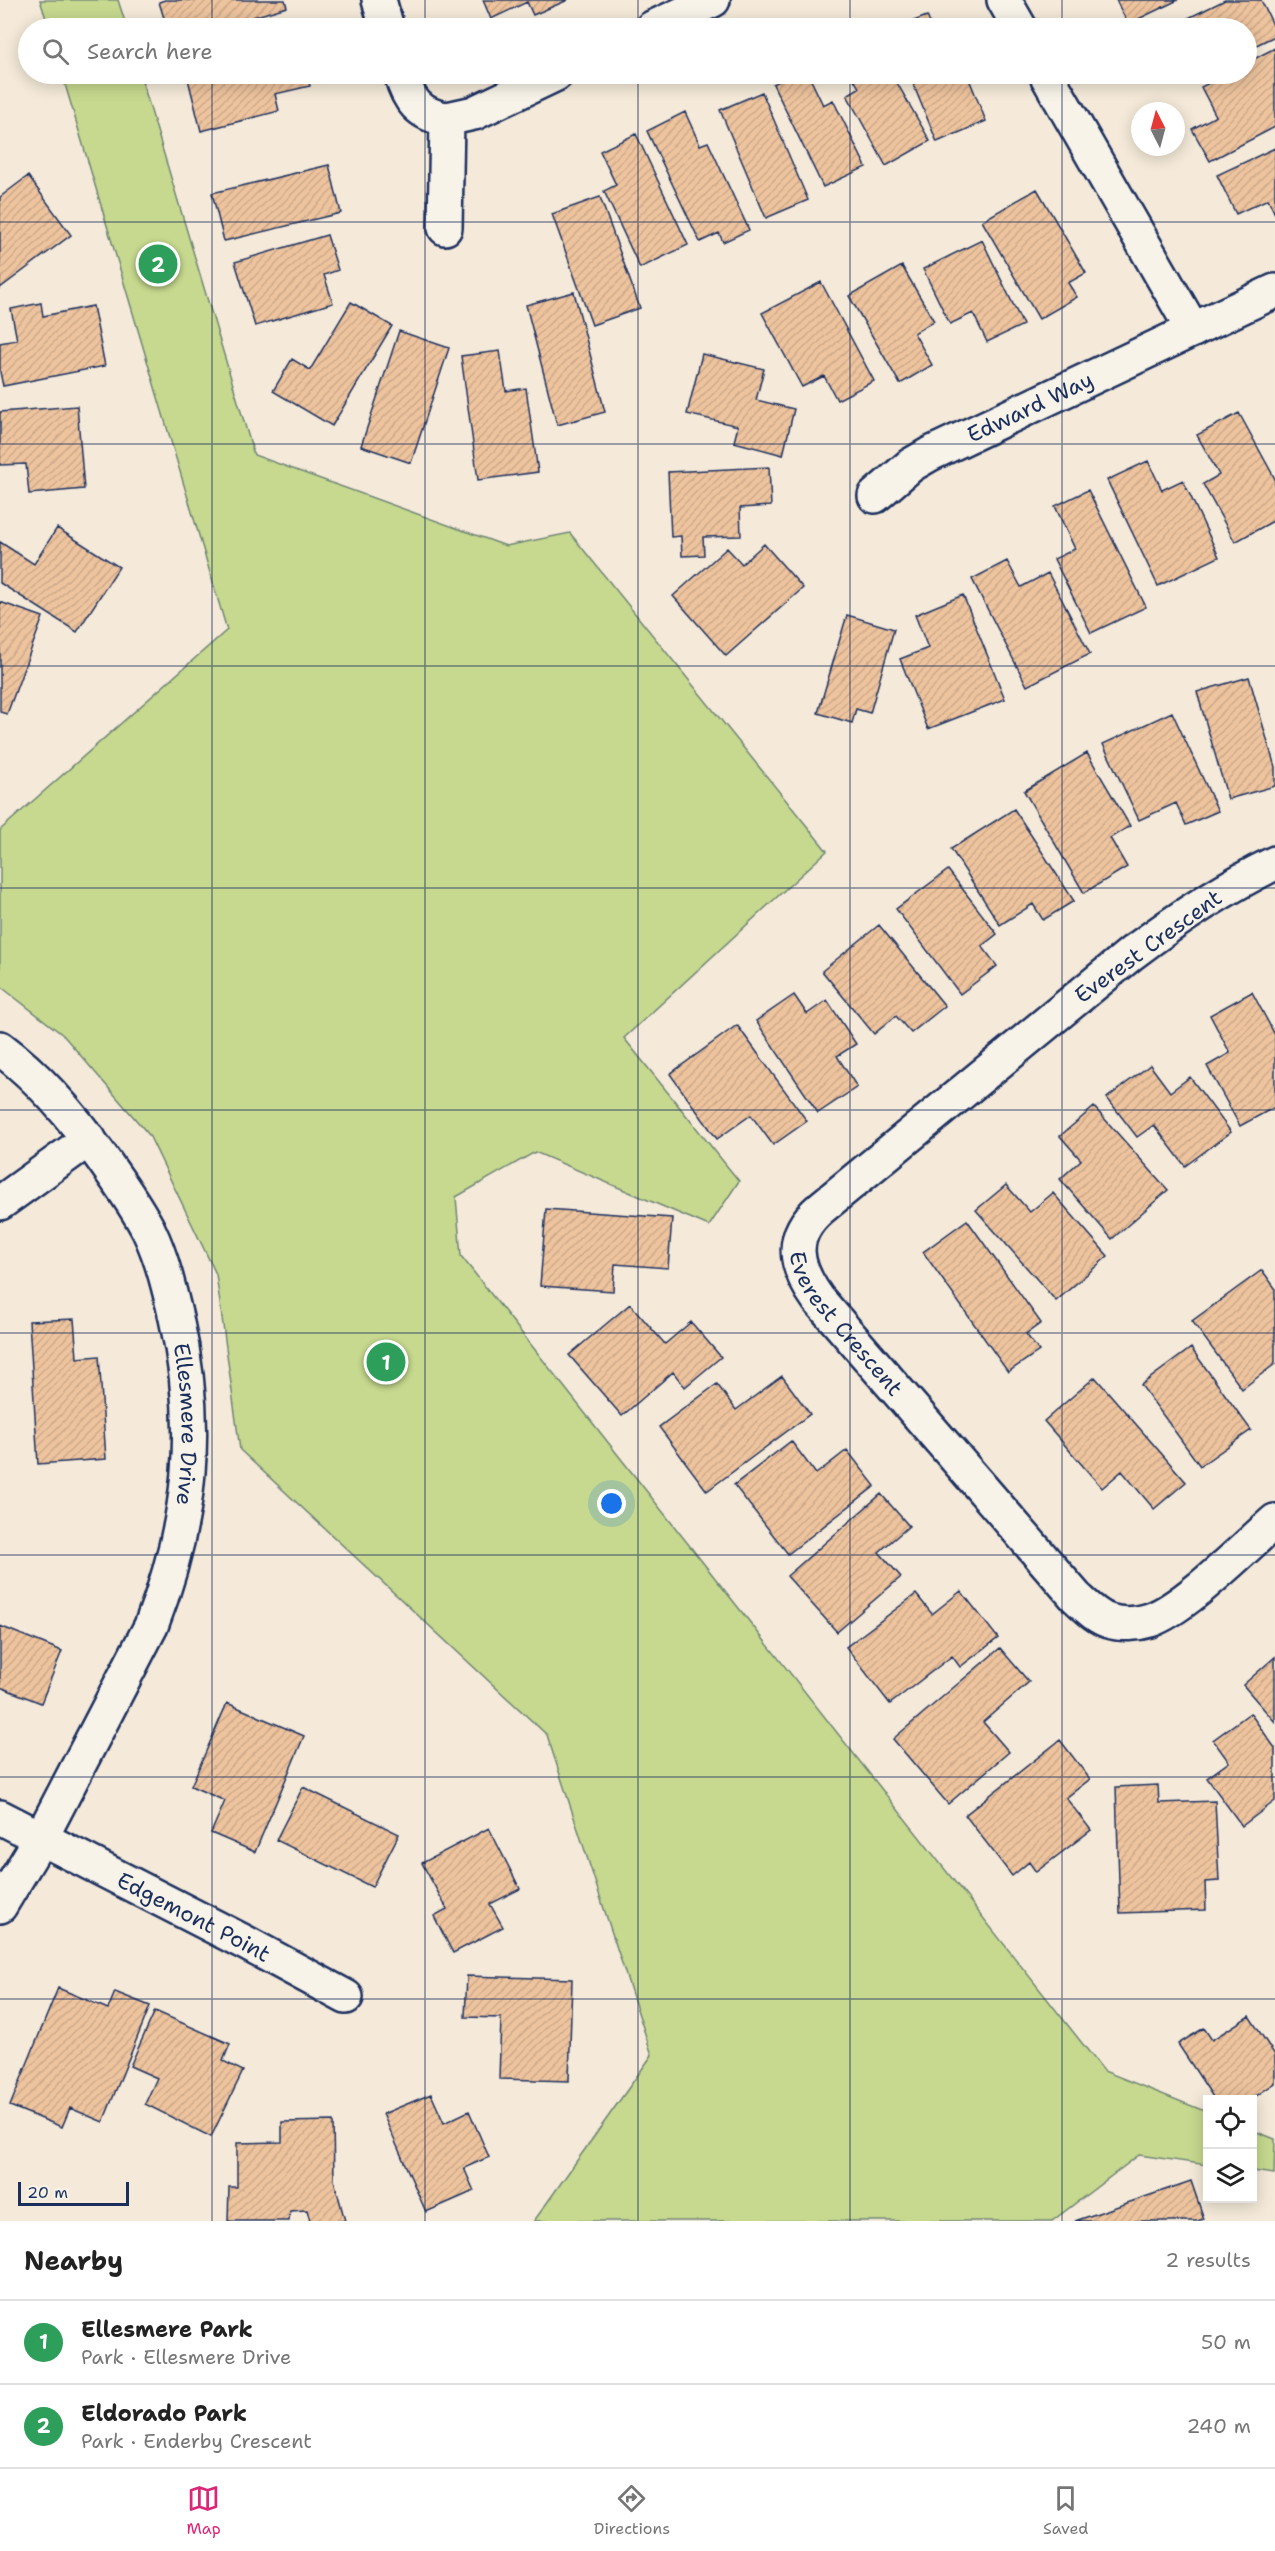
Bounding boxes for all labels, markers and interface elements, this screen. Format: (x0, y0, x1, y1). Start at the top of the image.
search box (18, 18, 1257, 84)
icon: search (39, 35, 72, 68)
text: Search here (87, 37, 213, 66)
north arrow (1131, 102, 1185, 156)
pin: 2 (138, 242, 178, 286)
street label: Edward Way (962, 365, 1098, 449)
street label: Everest Crescent (1069, 883, 1228, 1010)
street label: Everest Crescent (783, 1249, 909, 1402)
pin: 1 (366, 1340, 406, 1384)
street label: Ellesmere Drive (166, 1341, 204, 1507)
your location (597, 1489, 626, 1518)
street label: Edgemont Point (112, 1865, 276, 1969)
map controls (1203, 2095, 1257, 2203)
button: locate (1203, 2095, 1257, 2149)
button: layers (1203, 2149, 1257, 2203)
scale bar (18, 2179, 129, 2206)
text: 20 m (27, 2182, 68, 2203)
text: Nearby (24, 2243, 123, 2278)
text: 2 results (1165, 2247, 1251, 2273)
text: Ellesmere Park (81, 2315, 253, 2344)
text: 1 (39, 2329, 48, 2355)
text: 50 m (1201, 2329, 1251, 2355)
text: Park · Ellesmere Drive (81, 2344, 291, 2370)
text: Eldorado Park (81, 2399, 247, 2428)
text: 2 (37, 2413, 51, 2439)
text: 240 m (1186, 2413, 1251, 2439)
text: Park · Enderby Crescent (81, 2428, 312, 2454)
tab: Map (187, 2482, 221, 2539)
tab: Directions (594, 2482, 670, 2539)
tab: Saved (1043, 2482, 1089, 2539)

